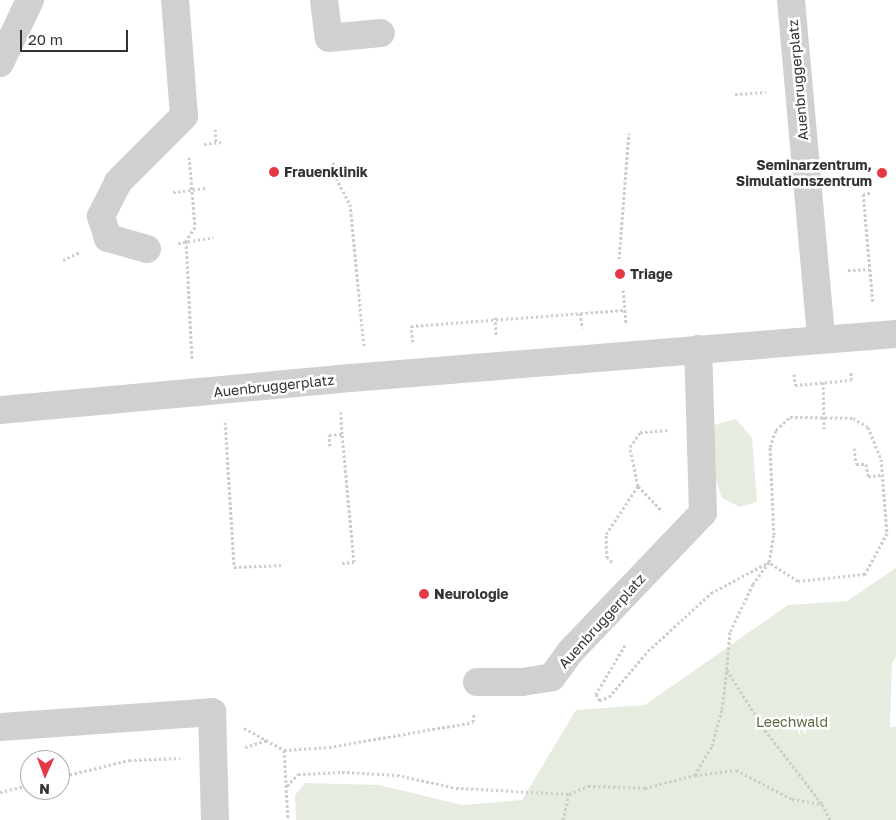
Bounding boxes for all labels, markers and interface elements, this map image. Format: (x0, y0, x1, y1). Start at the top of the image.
street label: Auenbruggerplatz (784, 19, 812, 141)
scale bar (22, 20, 130, 52)
text: 20 m (28, 30, 63, 48)
place label: Seminarzentrum, Simulationszentrum (736, 157, 872, 190)
place label: Frauenklinik (284, 164, 368, 180)
marker: Frauenklinik (268, 166, 280, 178)
marker: Seminarzentrum, Simulationszentrum (876, 167, 888, 179)
place label: Triage (630, 266, 673, 282)
marker: Triage (614, 268, 626, 280)
street label: Auenbruggerplatz (213, 371, 335, 401)
street label: Auenbruggerplatz (555, 570, 649, 672)
place label: Neurologie (434, 586, 509, 602)
marker: Neurologie (418, 588, 430, 600)
park label: Leechwald (756, 714, 828, 730)
north arrow (20, 750, 70, 800)
text: N (39, 781, 50, 798)

